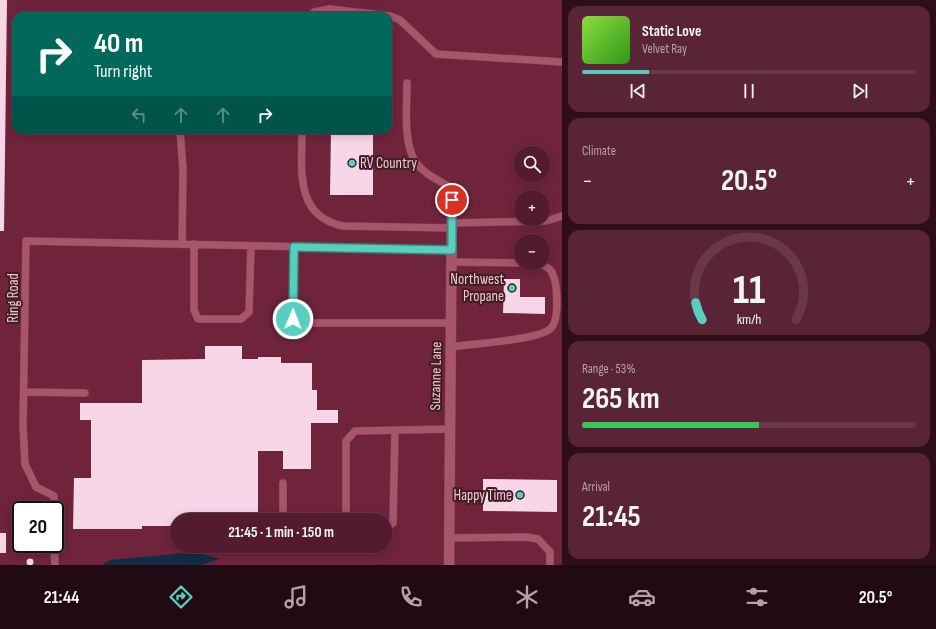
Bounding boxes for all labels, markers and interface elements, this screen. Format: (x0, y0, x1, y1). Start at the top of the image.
text: Static Love (642, 22, 701, 41)
text: 40 m (94, 27, 143, 60)
icon: right (28, 28, 80, 80)
text: Velvet Ray (642, 41, 687, 57)
text: Turn right (94, 61, 152, 82)
icon: previous (627, 80, 649, 102)
icon: pause (738, 80, 760, 102)
icon: next (849, 80, 871, 102)
icon: left (128, 104, 150, 126)
icon: ahead (170, 104, 192, 126)
icon: ahead (212, 104, 234, 126)
icon: right (254, 104, 276, 126)
text: Climate (582, 143, 616, 159)
map controls (514, 146, 550, 270)
button: search (514, 146, 550, 182)
place label: RV Country (360, 154, 417, 173)
marker: RV Country (347, 158, 357, 168)
text: 20.5° (721, 163, 777, 199)
text: − (582, 168, 593, 195)
text: + (905, 168, 916, 195)
pin (435, 183, 469, 217)
icon: arrive (441, 189, 463, 211)
button: + (514, 190, 550, 226)
button: − (514, 234, 550, 270)
text: 11 (733, 266, 765, 315)
place label: Northwest Propane (450, 270, 504, 306)
street label: Ring Road (4, 273, 23, 323)
marker: Northwest Propane (507, 283, 517, 293)
position arrow (272, 298, 314, 340)
text: km/h (737, 311, 761, 328)
street label: Suzanne Lane (426, 341, 446, 411)
text: Range · 53% (582, 361, 636, 377)
text: 265 km (582, 381, 660, 417)
text: Arrival (582, 479, 610, 495)
place label: Happy Time (454, 486, 512, 505)
marker: Happy Time (515, 490, 525, 500)
text: 21:45 (582, 499, 641, 535)
speed limit sign: 20 (12, 501, 64, 553)
text: 21:45 · 1 min · 150 m (228, 523, 334, 542)
icon: directions (167, 583, 195, 611)
icon: music (282, 583, 310, 611)
icon: phone (397, 583, 425, 611)
icon: climate (513, 583, 541, 611)
icon: car (628, 583, 656, 611)
icon: filters (743, 583, 771, 611)
text: 21:44 (44, 587, 79, 608)
text: 20.5° (859, 587, 892, 608)

